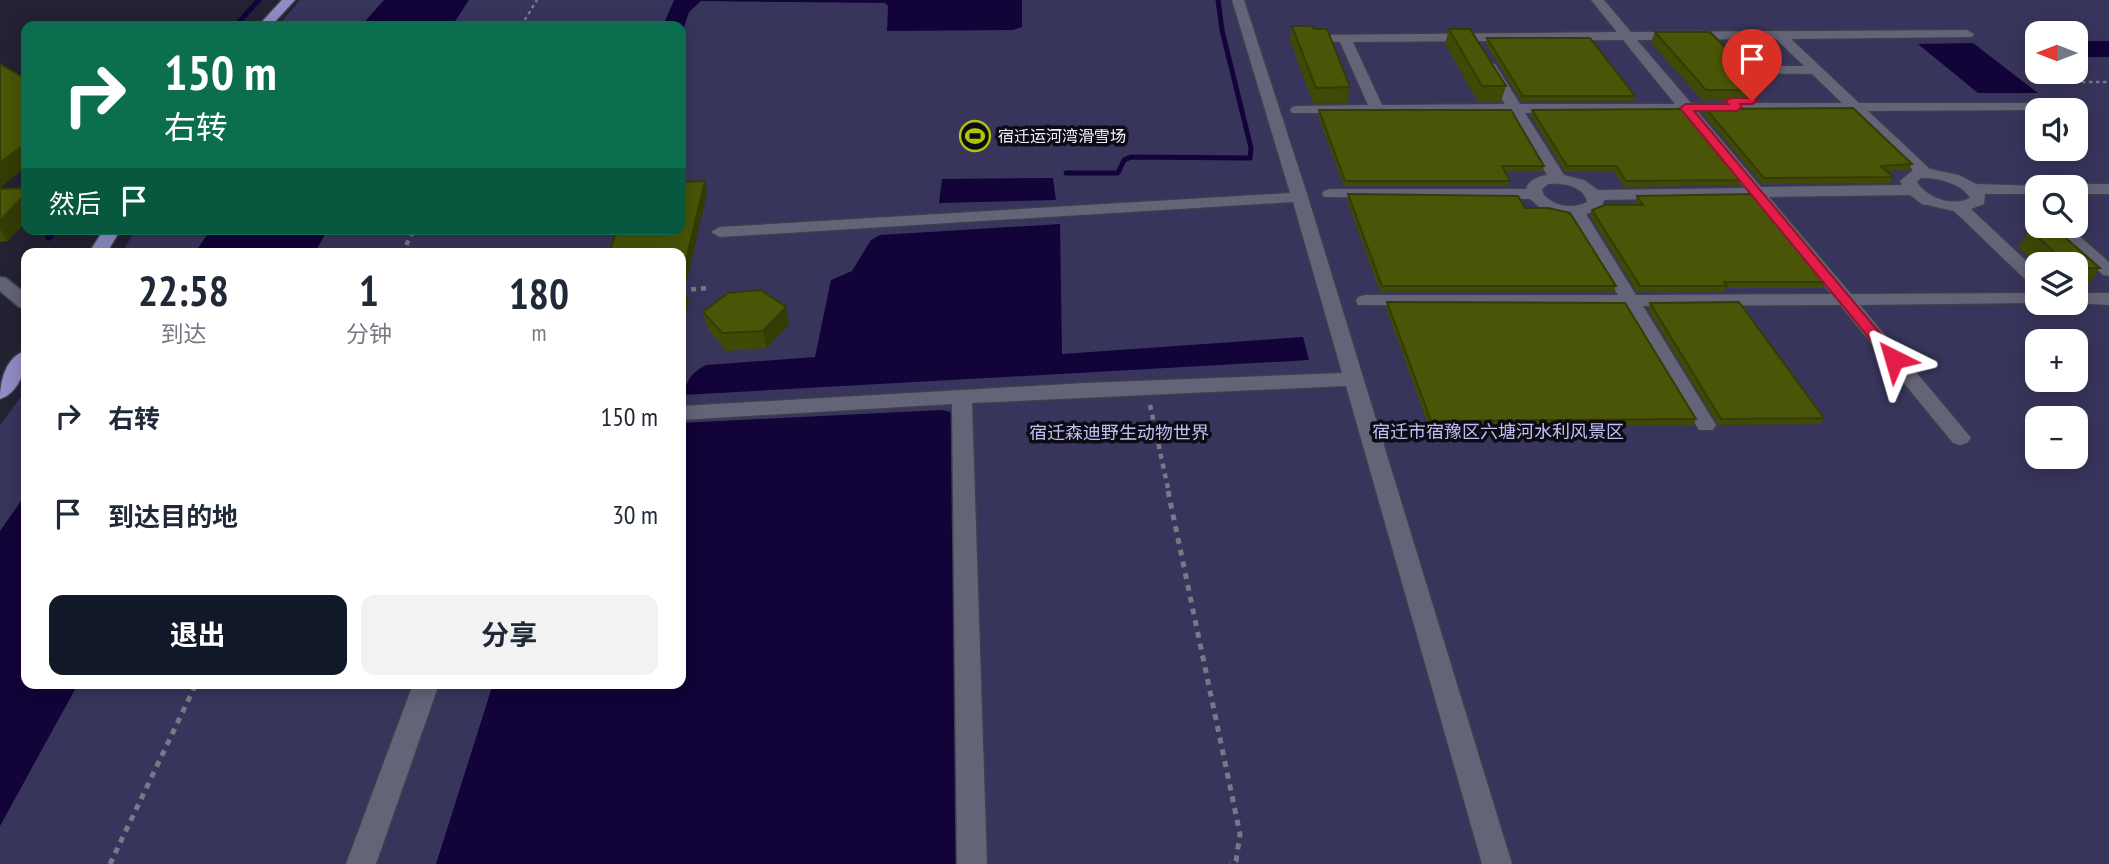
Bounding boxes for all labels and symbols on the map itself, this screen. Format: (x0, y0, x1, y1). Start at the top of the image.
north arrow (2025, 21, 2088, 84)
pin (1722, 29, 1782, 101)
sports icon: 宿迁运河湾滑雪场 (958, 119, 992, 153)
place label: 宿迁运河湾滑雪场 (998, 126, 1126, 146)
position arrow (1857, 322, 1931, 396)
park label: 宿迁市宿豫区六塘河水利风景区 (1372, 420, 1624, 443)
park label: 宿迁森迪野生动物世界 (1029, 421, 1209, 444)

